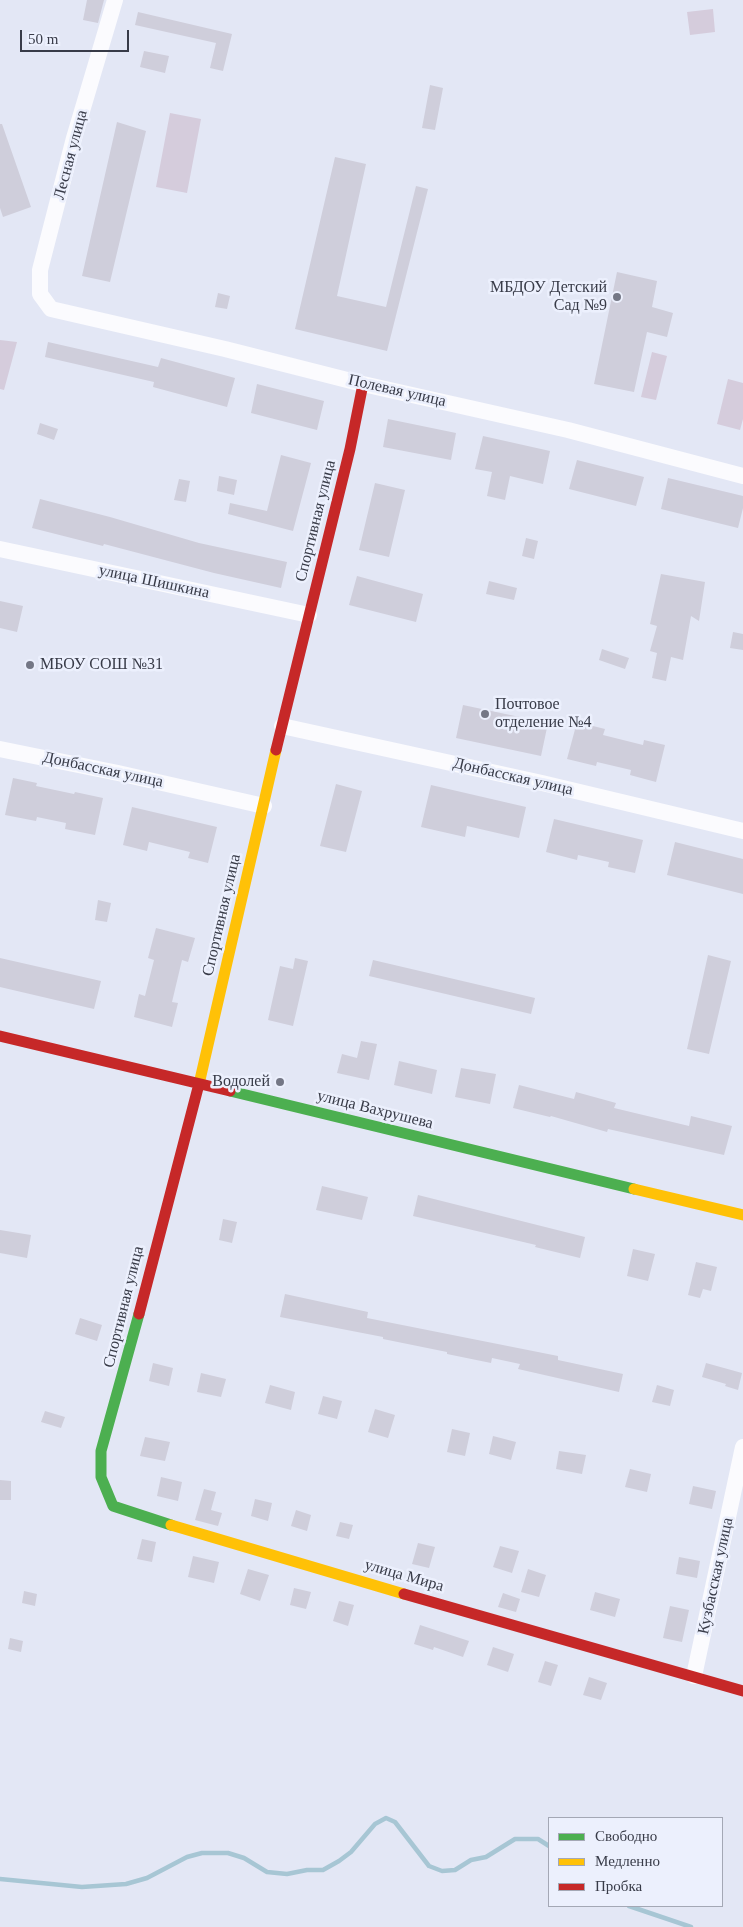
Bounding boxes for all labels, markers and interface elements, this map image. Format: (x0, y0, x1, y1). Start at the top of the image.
scale bar (22, 20, 131, 52)
text: 50 m (28, 31, 58, 47)
street label: Лесная улица (50, 108, 92, 202)
place label: МБДОУ Детский Сад №9 (490, 278, 607, 316)
marker: МБДОУ Детский Сад №9 (611, 291, 623, 303)
street label: Полевая улица (346, 370, 448, 412)
street label: Спортивная улица (292, 458, 340, 584)
street label: улица Шишкина (97, 561, 211, 603)
place label: МБОУ СОШ №31 (40, 655, 163, 675)
marker: МБОУ СОШ №31 (24, 659, 36, 671)
place label: Почтовое отделение №4 (495, 695, 591, 733)
marker: Почтовое отделение №4 (479, 708, 491, 720)
street label: Донбасская улица (41, 748, 165, 792)
street label: Донбасская улица (451, 754, 575, 800)
street label: Спортивная улица (199, 852, 245, 978)
place label: Водолей (212, 1072, 270, 1092)
marker: Водолей (274, 1076, 286, 1088)
street label: улица Вахрушева (315, 1086, 435, 1134)
street label: Спортивная улица (100, 1244, 148, 1370)
street label: Кузбасская улица (694, 1516, 738, 1636)
street label: улица Мира (362, 1556, 446, 1596)
legend (548, 1817, 723, 1907)
text: Свободно (595, 1828, 657, 1844)
text: Медленно (595, 1853, 660, 1869)
text: Пробка (595, 1878, 642, 1894)

